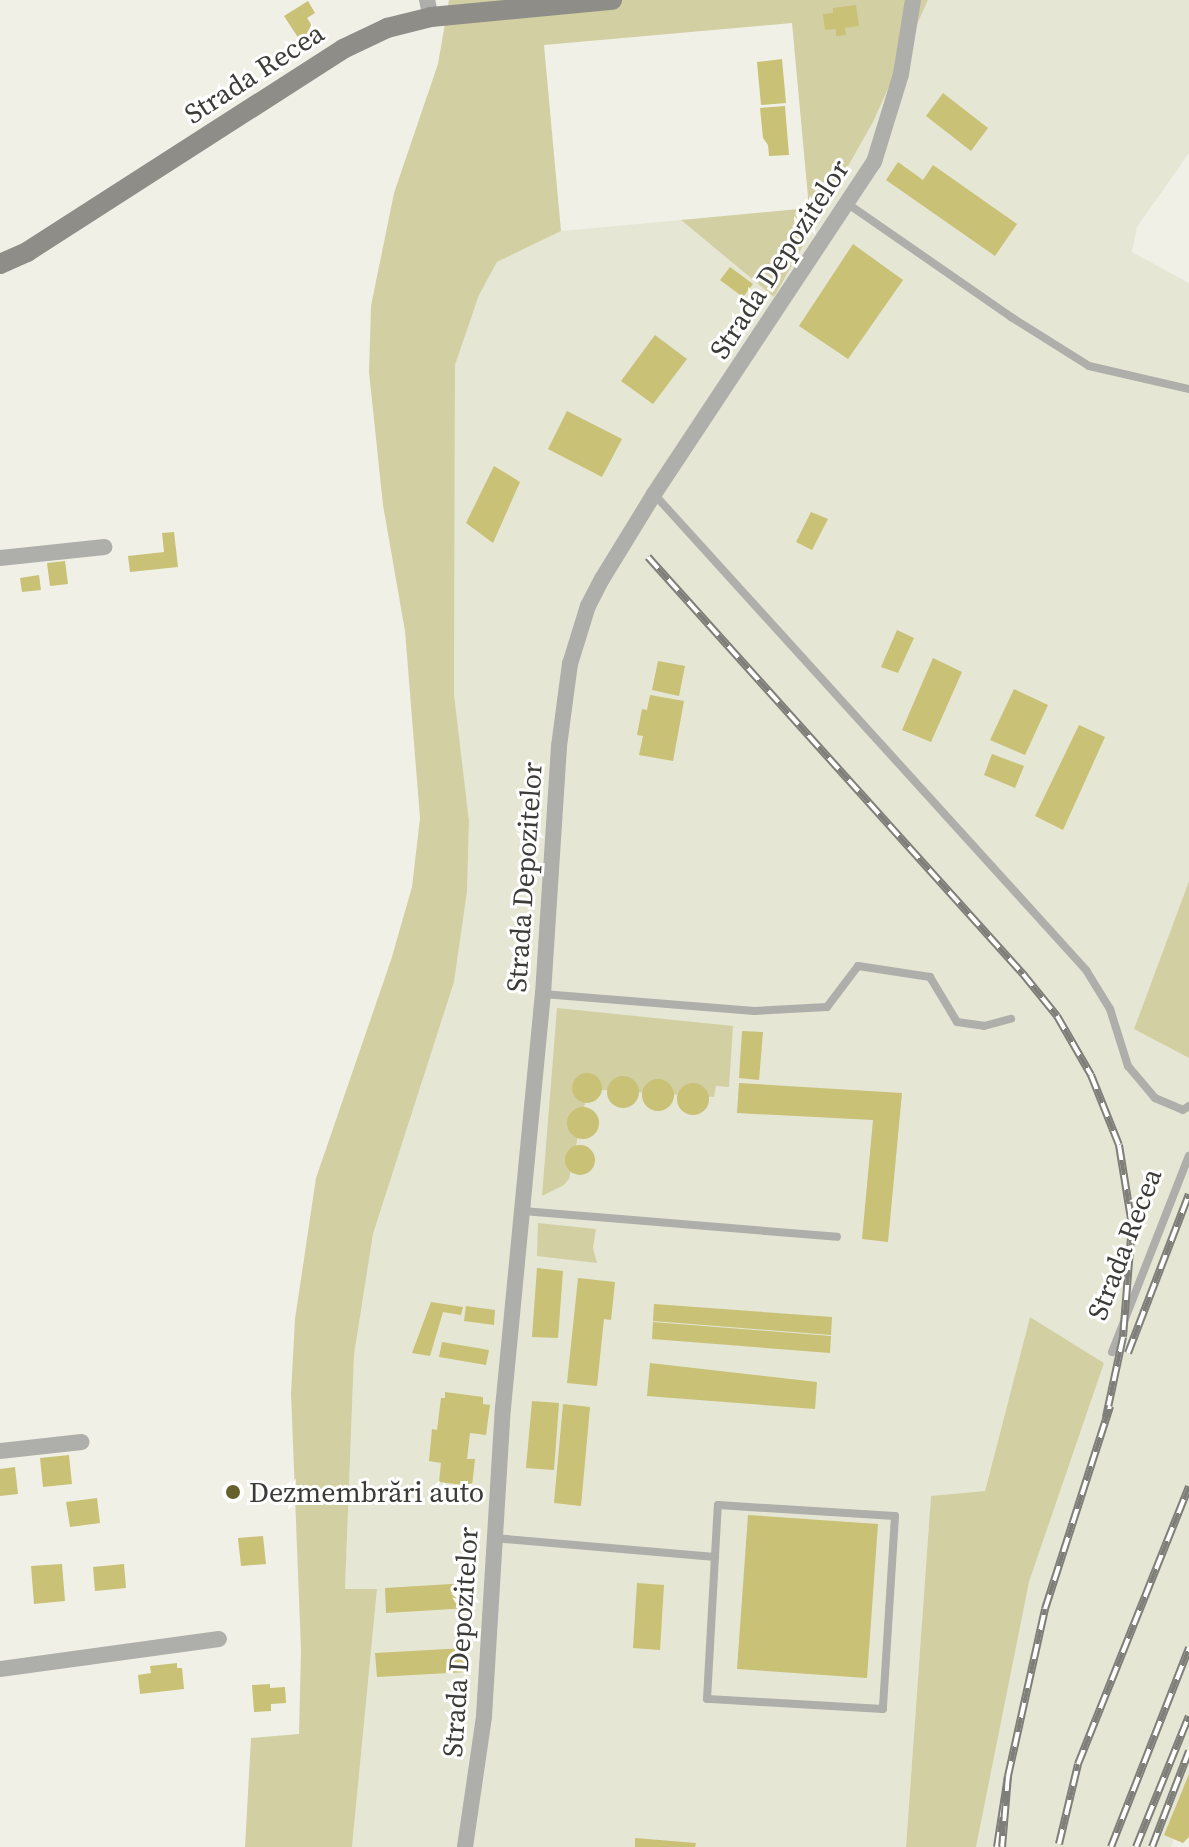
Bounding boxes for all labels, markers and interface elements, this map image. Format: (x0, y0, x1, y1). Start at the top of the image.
street label: Strada Recea (178, 15, 330, 131)
street label: Strada Depozitelor (702, 153, 856, 365)
street label: Strada Depozitelor (499, 761, 549, 993)
street label: Strada Recea (1080, 1164, 1168, 1324)
place label: Dezmembrări auto (249, 1475, 484, 1509)
marker: Dezmembrări auto (224, 1483, 242, 1501)
street label: Strada Depozitelor (435, 1526, 485, 1758)

